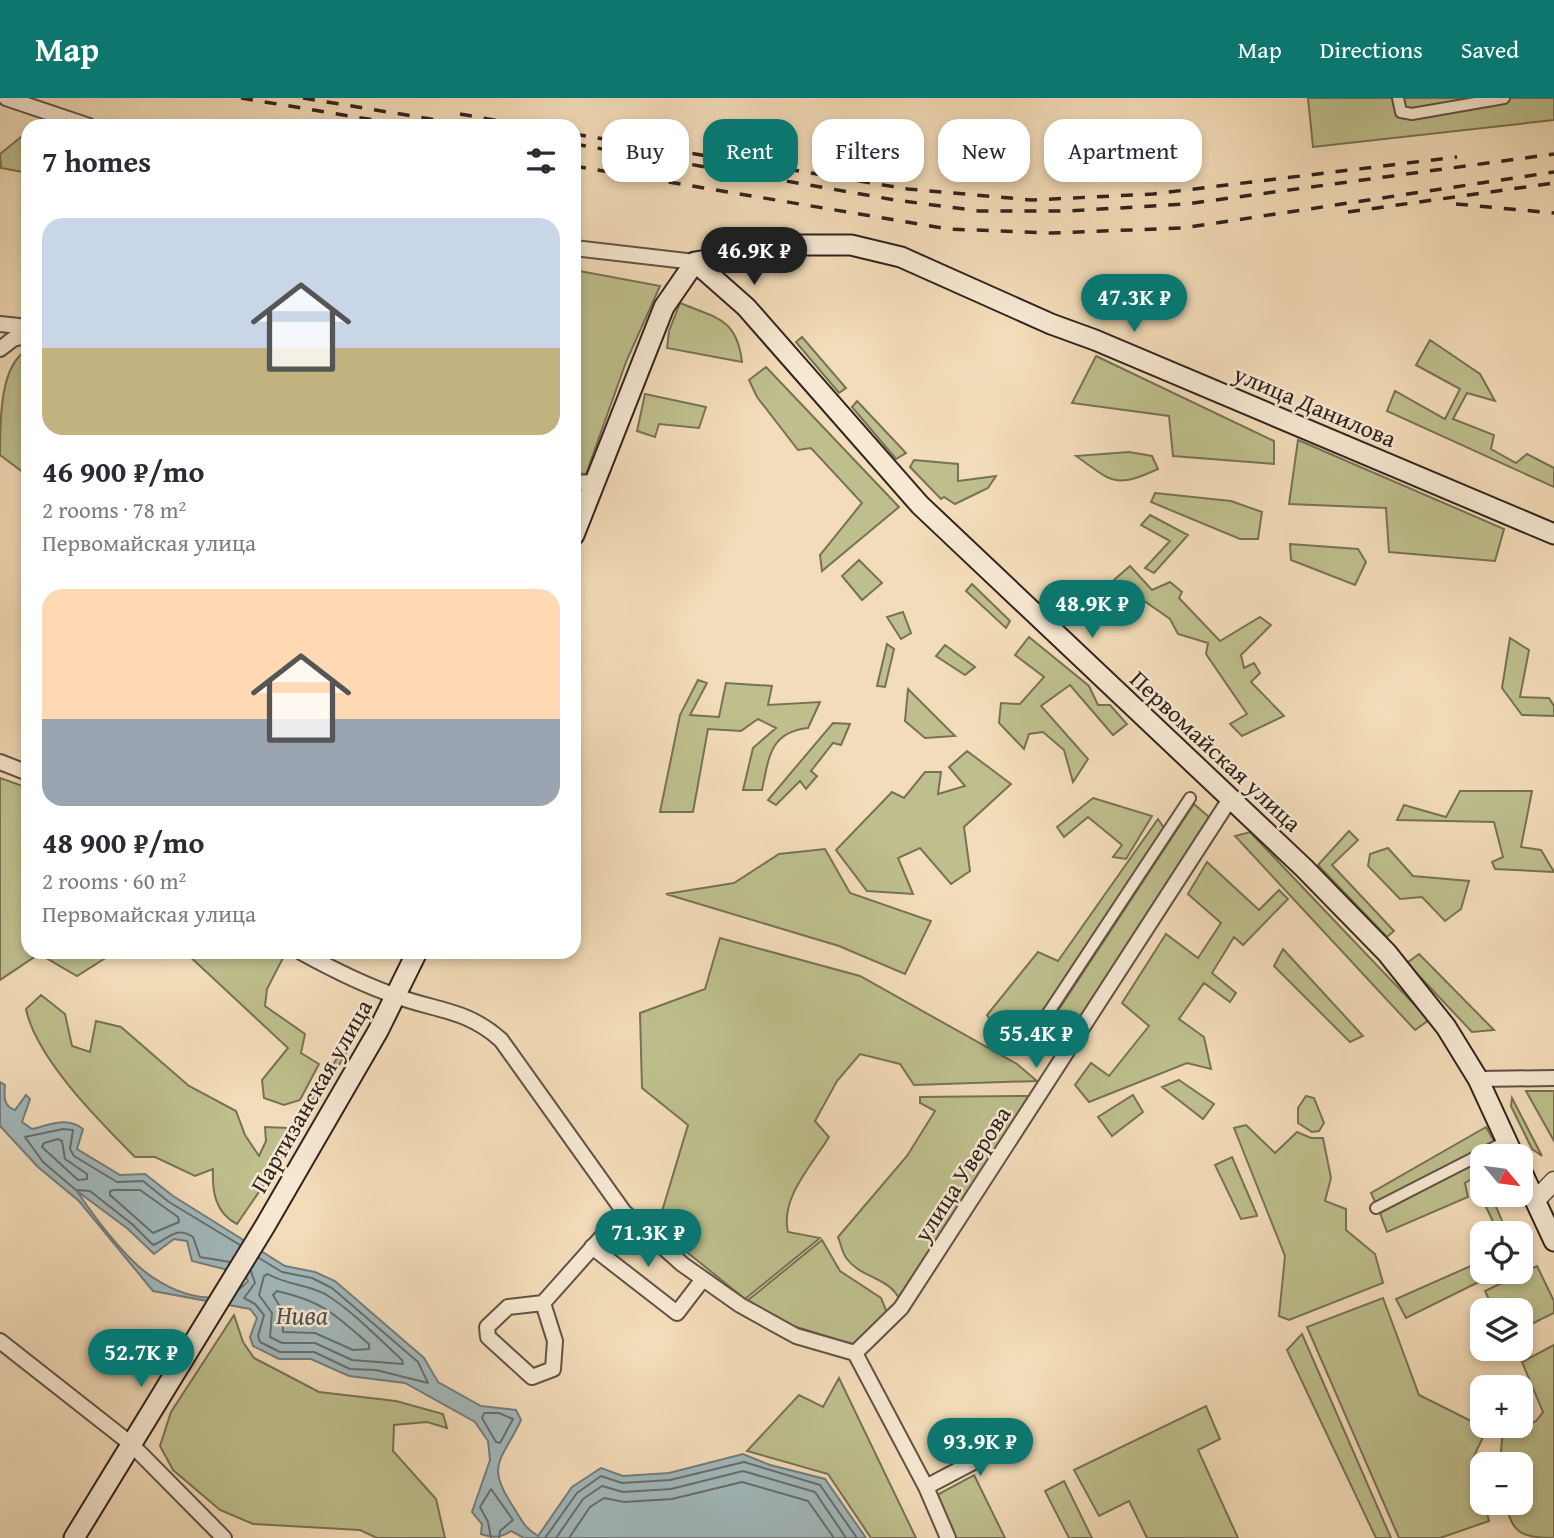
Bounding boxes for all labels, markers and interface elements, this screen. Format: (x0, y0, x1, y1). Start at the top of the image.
text: Map (35, 25, 99, 73)
text: Map (1238, 32, 1282, 67)
text: Directions (1320, 32, 1423, 67)
text: Saved (1461, 32, 1519, 67)
chip: Buy (602, 119, 689, 182)
chip: Rent (703, 119, 798, 182)
chip: Filters (812, 119, 924, 182)
chip: New (938, 119, 1030, 182)
chip: Apartment (1044, 119, 1202, 182)
text: 7 homes (42, 139, 151, 183)
icon: filters (522, 142, 560, 180)
pin: 46.9K ₽ (689, 228, 819, 287)
text: 46.9K ₽ (717, 233, 791, 266)
icon: home (238, 264, 364, 390)
pin: 47.3K ₽ (1069, 274, 1199, 334)
text: 47.3K ₽ (1097, 280, 1171, 313)
street label: улица Данилова (1227, 356, 1402, 456)
text: 46 900 ₽/mo (42, 449, 205, 493)
text: 2 rooms · 78 m² (42, 493, 186, 526)
text: Первомайская улица (42, 526, 256, 559)
pin: 48.9K ₽ (1027, 580, 1157, 640)
text: 48.9K ₽ (1055, 586, 1129, 619)
icon: home (238, 635, 364, 761)
street label: Первомайская улица (1122, 662, 1310, 840)
text: 48 900 ₽/mo (42, 820, 205, 864)
text: 2 rooms · 60 m² (42, 864, 186, 897)
text: Первомайская улица (42, 897, 256, 930)
street label: Партизанская улица (241, 992, 381, 1199)
pin: 55.4K ₽ (971, 1010, 1101, 1070)
text: 55.4K ₽ (999, 1016, 1073, 1049)
street label: улица Уверова (904, 1099, 1019, 1250)
north arrow (1470, 1144, 1533, 1208)
map controls (1470, 1144, 1533, 1515)
pin: 71.3K ₽ (583, 1210, 713, 1269)
text: 71.3K ₽ (611, 1215, 685, 1248)
button: locate (1470, 1221, 1533, 1284)
water label: Нива (276, 1295, 328, 1334)
button: layers (1470, 1298, 1533, 1361)
pin: 52.7K ₽ (76, 1330, 206, 1389)
text: 52.7K ₽ (104, 1335, 178, 1368)
button: + (1470, 1375, 1533, 1438)
pin: 93.9K ₽ (915, 1418, 1045, 1478)
text: 93.9K ₽ (943, 1424, 1017, 1457)
button: − (1470, 1452, 1533, 1515)

